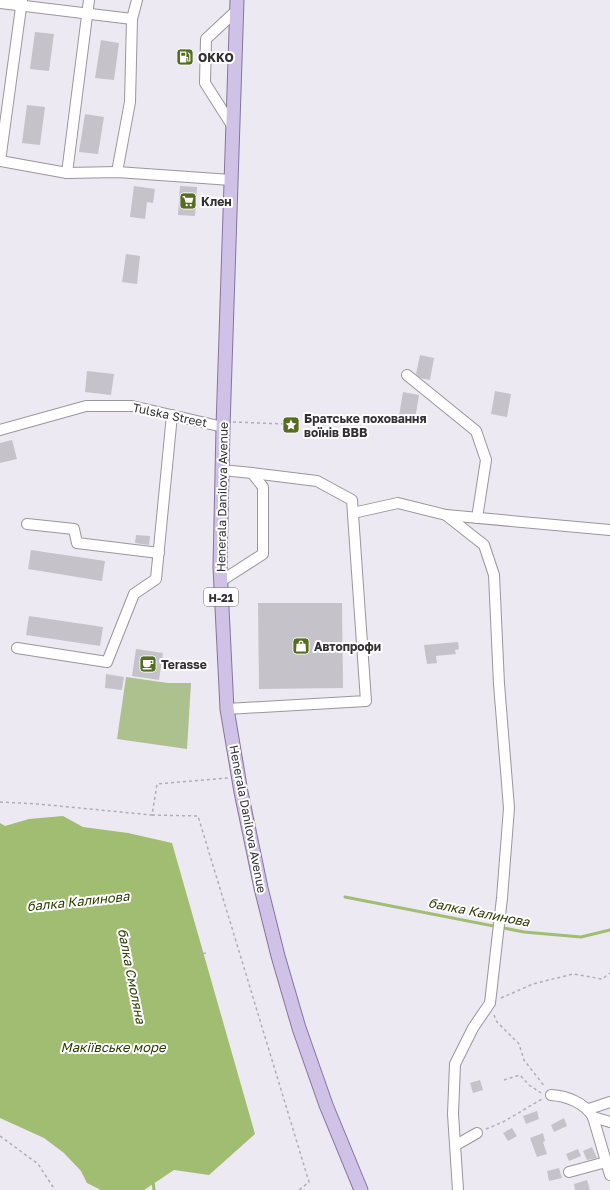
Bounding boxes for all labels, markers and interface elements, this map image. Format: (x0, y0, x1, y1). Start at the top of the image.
fuel station icon: OKKO (175, 47, 195, 67)
place label: OKKO (198, 50, 234, 65)
supermarket icon: Клен (178, 191, 198, 211)
place label: Клен (201, 194, 232, 209)
street label: Tulska Street (131, 400, 209, 430)
place label: Братське поховання воїнів ВВВ (304, 411, 426, 440)
place icon: Братське поховання воїнів ВВВ (281, 415, 301, 435)
street label: Henerala Danilova Avenue (213, 422, 231, 572)
road number: Н-21 (204, 588, 238, 606)
shop icon: Автопрофи (291, 636, 311, 656)
place label: Автопрофи (314, 639, 381, 654)
cafe icon: Terasse (138, 654, 158, 674)
place label: Terasse (161, 657, 207, 672)
street label: Henerala Danilova Avenue (226, 744, 270, 894)
water label: балка Калинова (26, 888, 131, 914)
water label: балка Калинова (427, 894, 532, 930)
water label: балка Смоляна (115, 927, 149, 1026)
water label: Макіївське море (60, 1039, 167, 1055)

